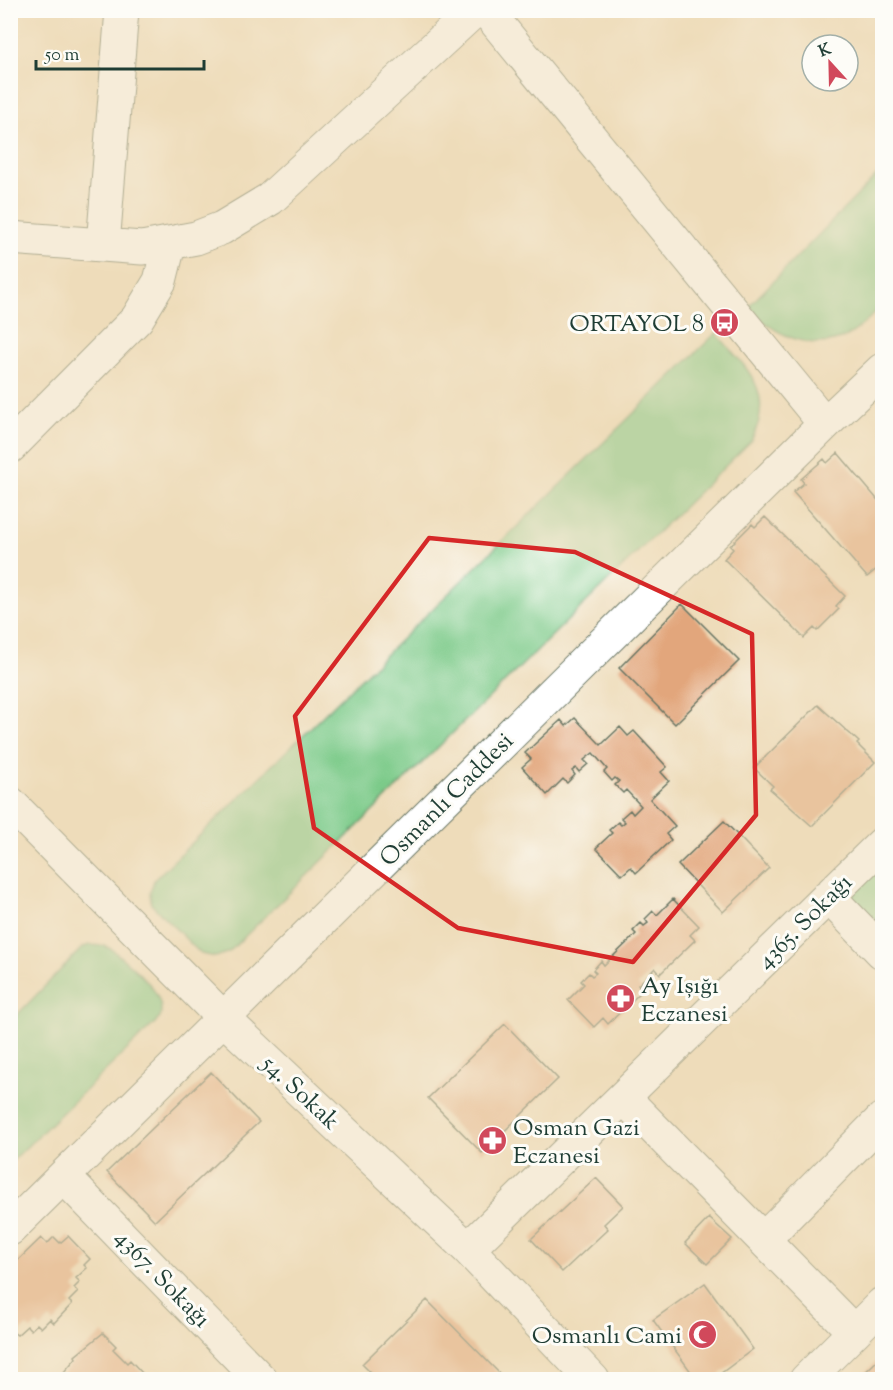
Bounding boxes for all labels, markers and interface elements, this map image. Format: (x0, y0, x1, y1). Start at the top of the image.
scale bar (36, 33, 204, 71)
north arrow (800, 33, 860, 93)
text: K (816, 38, 835, 64)
text: 50 m (44, 43, 80, 69)
bus stop icon: ORTAYOL 8 (709, 307, 741, 339)
place label: ORTAYOL 8 (569, 308, 704, 342)
street label: Osmanlı Caddesi (373, 726, 522, 875)
street label: 4365. Sokağı (750, 867, 861, 978)
place label: Ay Işığı Eczanesi (641, 970, 728, 1032)
pharmacy icon: Ay Işığı Eczanesi (604, 983, 636, 1015)
street label: 54. Sokak (251, 1047, 346, 1139)
place label: Osman Gazi Eczanesi (513, 1112, 640, 1174)
pharmacy icon: Osman Gazi Eczanesi (476, 1125, 508, 1157)
street label: 4367. Sokağı (106, 1223, 217, 1336)
mosque icon: Osmanlı Cami (687, 1319, 719, 1351)
place label: Osmanlı Cami (532, 1320, 682, 1354)

